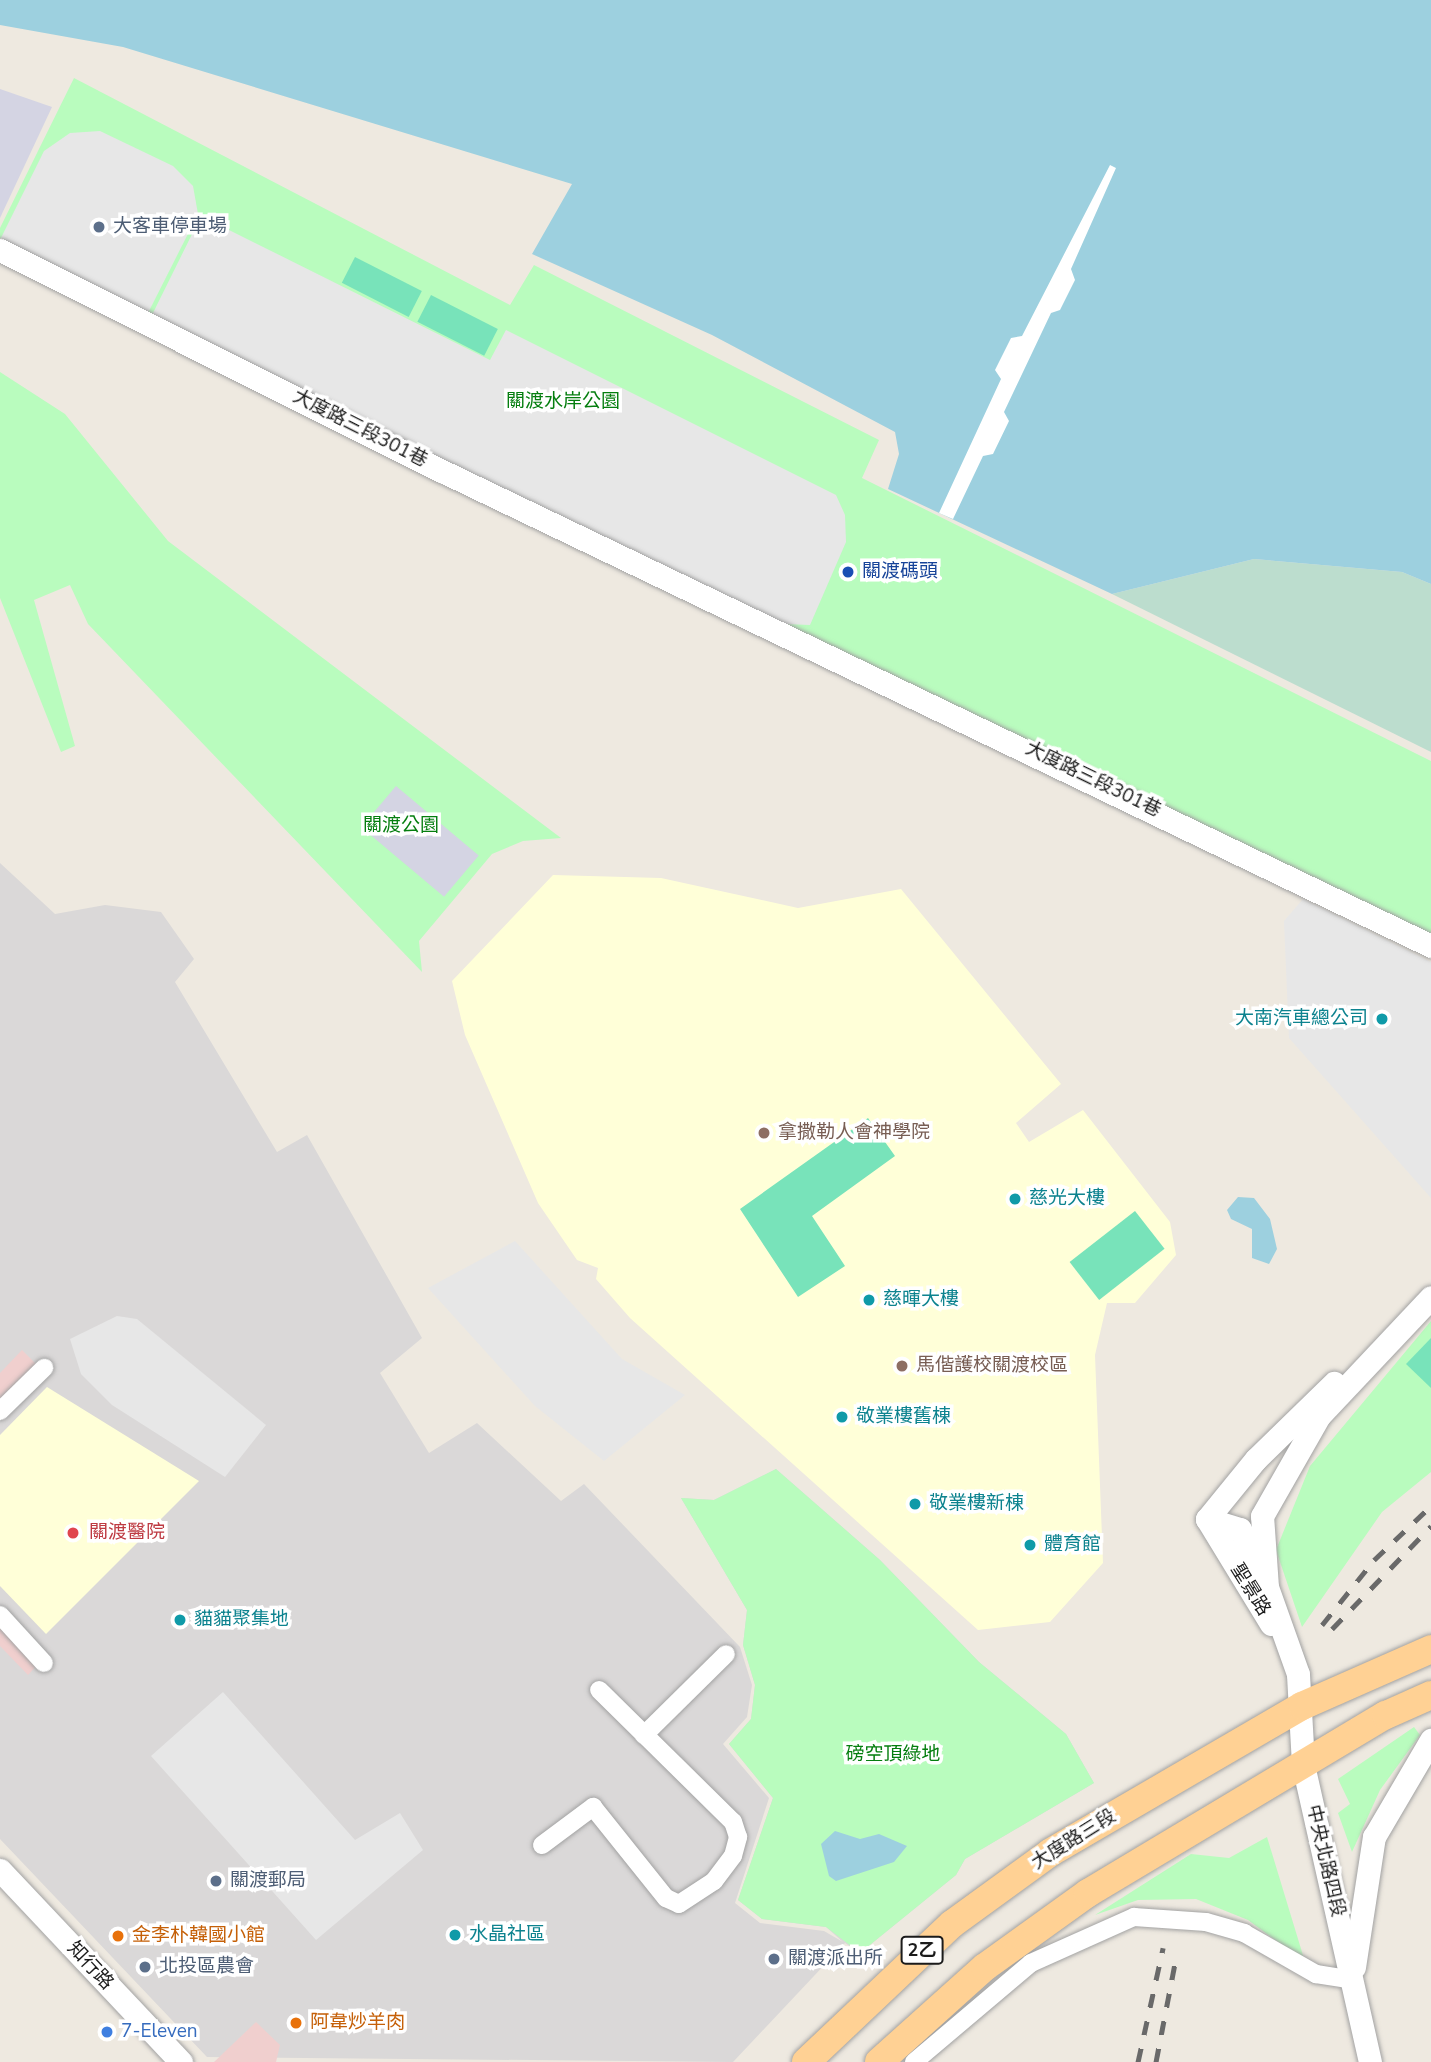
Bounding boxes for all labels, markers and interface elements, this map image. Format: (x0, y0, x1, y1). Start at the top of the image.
place label: 大客車停車場 (113, 216, 227, 238)
marker: 大客車停車場 (91, 219, 107, 235)
street label: 大度路三段301巷 (289, 385, 431, 473)
park label: 關渡水岸公園 (506, 391, 620, 413)
place label: 關渡碼頭 (862, 561, 938, 583)
marker: 關渡碼頭 (840, 564, 856, 580)
street label: 大度路三段301巷 (1021, 737, 1165, 823)
park label: 關渡公園 (363, 815, 439, 837)
place label: 大南汽車總公司 (1235, 1008, 1368, 1030)
marker: 大南汽車總公司 (1374, 1011, 1390, 1027)
place label: 拿撒勒人會神學院 (778, 1122, 930, 1144)
marker: 拿撒勒人會神學院 (756, 1125, 772, 1141)
place label: 慈光大樓 (1029, 1188, 1105, 1210)
marker: 慈光大樓 (1007, 1191, 1023, 1207)
place label: 慈暉大樓 (883, 1289, 959, 1311)
marker: 慈暉大樓 (861, 1292, 877, 1308)
place label: 馬偕護校關渡校區 (916, 1355, 1068, 1377)
marker: 馬偕護校關渡校區 (894, 1358, 910, 1374)
place label: 敬業樓舊棟 (856, 1406, 951, 1428)
marker: 敬業樓舊棟 (834, 1409, 850, 1425)
place label: 敬業樓新棟 (929, 1493, 1024, 1515)
marker: 敬業樓新棟 (907, 1496, 923, 1512)
place label: 關渡醫院 (89, 1522, 165, 1544)
marker: 關渡醫院 (63, 1523, 83, 1543)
place label: 體育館 (1044, 1534, 1101, 1556)
marker: 體育館 (1022, 1537, 1038, 1553)
street label: 聖景路 (1225, 1560, 1275, 1620)
place label: 貓貓聚集地 (194, 1609, 289, 1631)
marker: 貓貓聚集地 (172, 1612, 188, 1628)
park label: 磅空頂綠地 (846, 1744, 940, 1766)
street label: 中央北路四段 (1301, 1803, 1349, 1919)
street label: 大度路三段 (1028, 1805, 1120, 1875)
place label: 關渡郵局 (230, 1870, 306, 1892)
marker: 關渡郵局 (208, 1873, 224, 1889)
place label: 水晶社區 (469, 1924, 545, 1946)
place label: 金李朴韓國小館 (132, 1925, 265, 1947)
marker: 水晶社區 (447, 1927, 463, 1943)
marker: 金李朴韓國小館 (110, 1928, 126, 1944)
road number: 2乙 (899, 1936, 945, 1964)
street label: 知行路 (62, 1937, 118, 1995)
place label: 關渡派出所 (788, 1948, 883, 1970)
marker: 關渡派出所 (766, 1951, 782, 1967)
place label: 北投區農會 (159, 1956, 254, 1978)
marker: 北投區農會 (137, 1959, 153, 1975)
place label: 阿韋炒羊肉 (310, 2012, 405, 2034)
marker: 阿韋炒羊肉 (288, 2015, 304, 2031)
place label: 7-Eleven (121, 2021, 198, 2043)
marker: 7-Eleven (99, 2024, 115, 2040)

